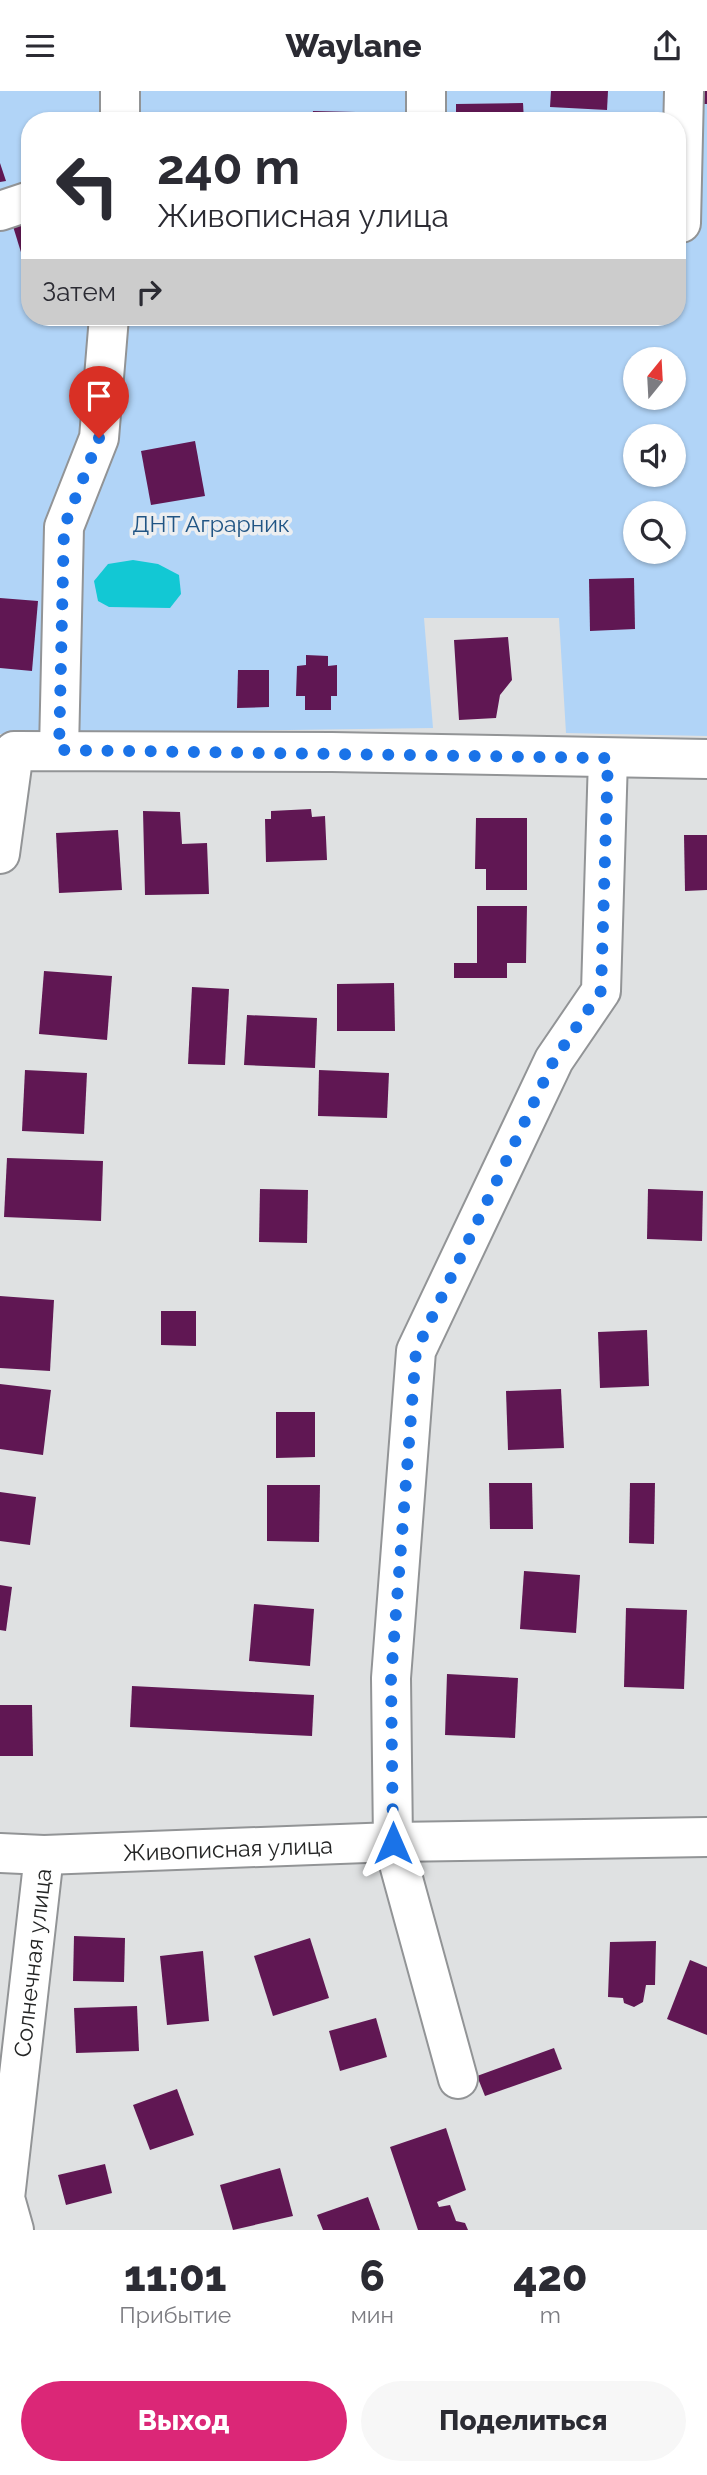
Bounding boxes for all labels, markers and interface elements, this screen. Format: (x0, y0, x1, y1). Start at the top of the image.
icon: menu (21, 27, 59, 65)
text: Waylane (286, 27, 421, 64)
icon: share (648, 27, 686, 65)
text: 240 m (157, 138, 300, 195)
icon: left (42, 140, 133, 231)
text: Живописная улица (157, 197, 449, 234)
icon: right (130, 273, 168, 311)
text: Затем (42, 277, 116, 307)
north arrow (623, 347, 686, 409)
map controls (623, 347, 686, 564)
pin (69, 366, 129, 438)
icon: arrive (80, 377, 118, 415)
button: sound (623, 424, 686, 487)
button: search (623, 501, 686, 564)
park label: ДНТ Аграрник (132, 510, 290, 537)
position arrow (356, 1806, 430, 1880)
street label: Живописная улица (122, 1831, 333, 1866)
street label: Солнечная улица (8, 1867, 56, 2058)
text: 11:01 (124, 2252, 227, 2301)
text: 6 (359, 2252, 385, 2301)
text: 420 (513, 2252, 588, 2301)
text: Прибытие (119, 2301, 231, 2328)
text: мин (351, 2301, 394, 2328)
text: m (540, 2301, 561, 2328)
button: Выход (21, 2381, 347, 2461)
button: Поделиться (361, 2381, 686, 2461)

